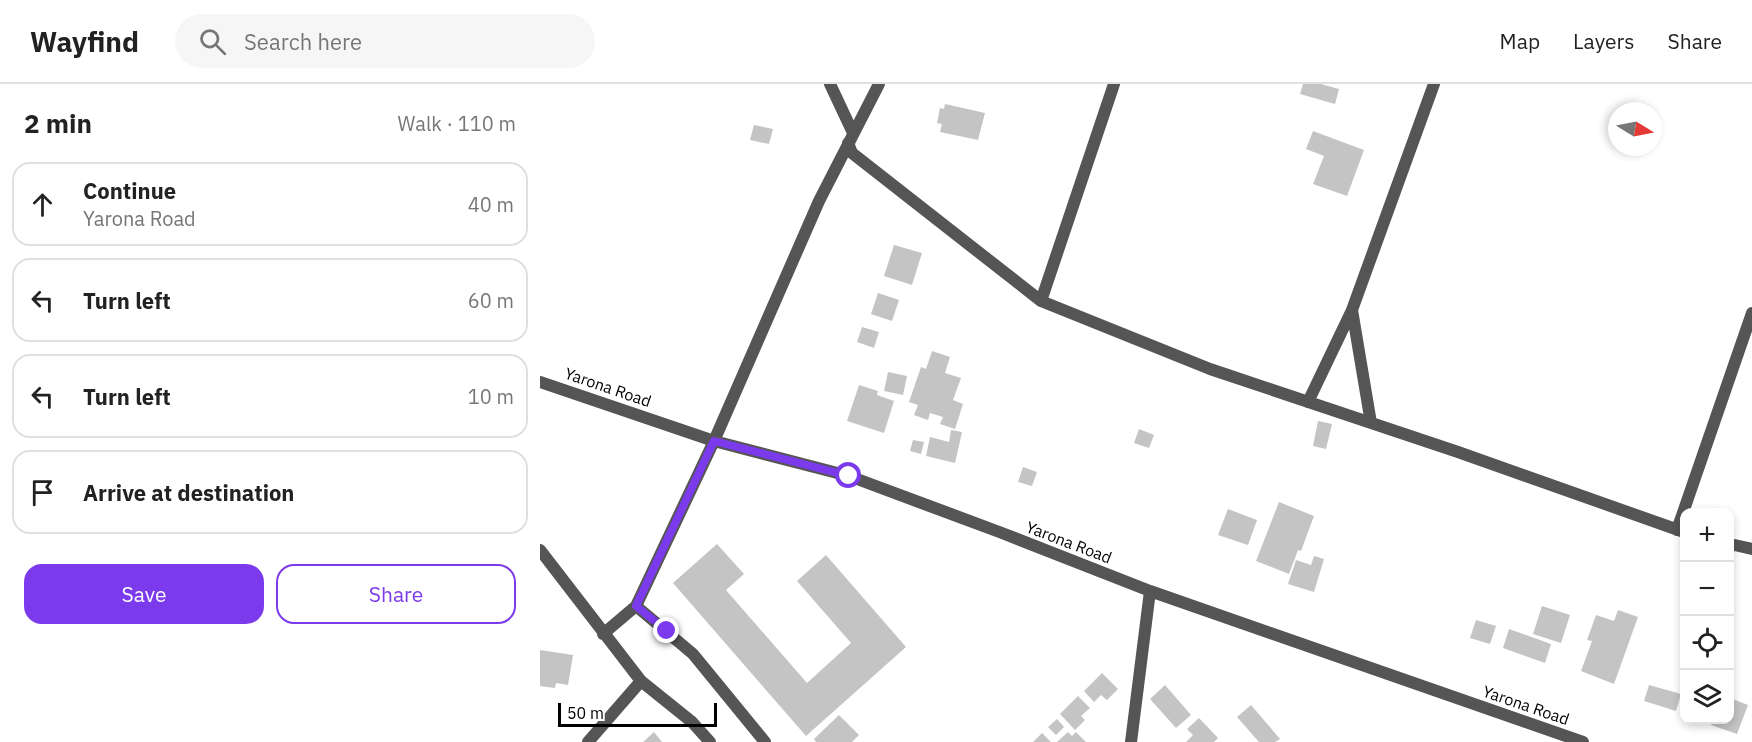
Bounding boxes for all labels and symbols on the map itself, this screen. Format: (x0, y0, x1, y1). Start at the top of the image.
north arrow (1608, 102, 1662, 156)
street label: Yarona Road (562, 363, 654, 411)
route start (835, 462, 861, 488)
street label: Yarona Road (1023, 517, 1115, 567)
route end (653, 617, 679, 643)
street label: Yarona Road (1480, 681, 1572, 729)
scale bar (558, 700, 717, 728)

